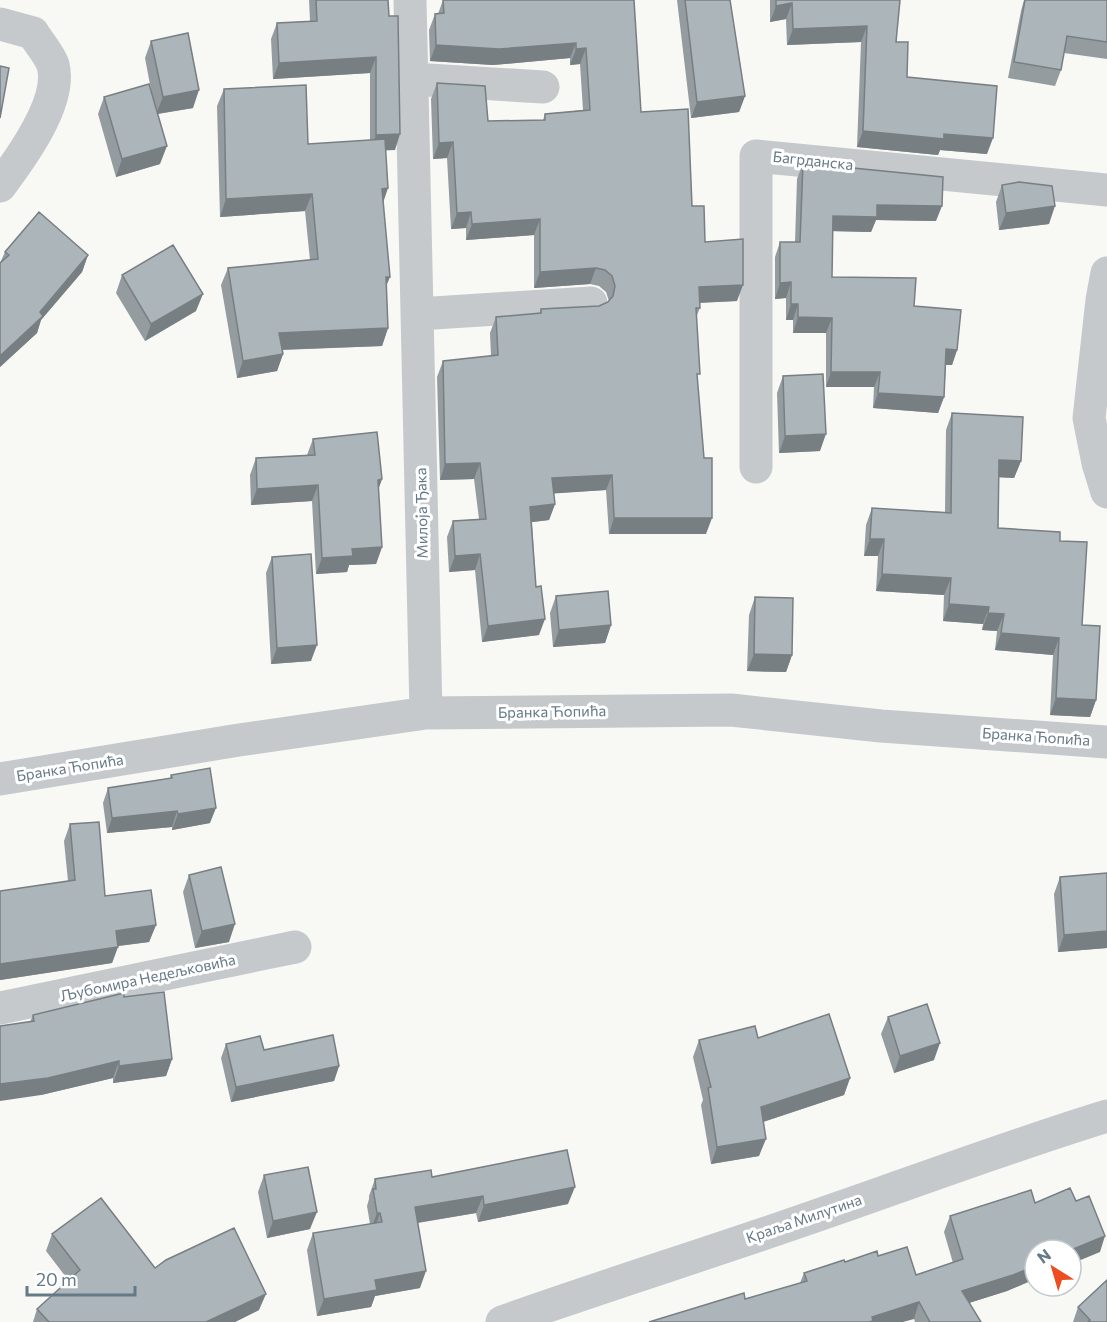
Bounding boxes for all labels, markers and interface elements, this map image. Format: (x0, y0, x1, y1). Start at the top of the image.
street label: Багрданска (772, 147, 854, 173)
street label: Милоја Ђака (411, 467, 431, 559)
street label: Бранка Ћопића (498, 701, 606, 721)
street label: Бранка Ћопића (981, 723, 1091, 749)
street label: Бранка Ћопића (15, 750, 125, 784)
street label: Љубомира Недељковића (58, 950, 237, 1004)
street label: Краља Милутина (743, 1190, 864, 1246)
north arrow (1023, 1238, 1083, 1298)
text: N (1033, 1244, 1054, 1267)
scale bar (27, 1259, 135, 1297)
text: 20 m (36, 1268, 77, 1290)

